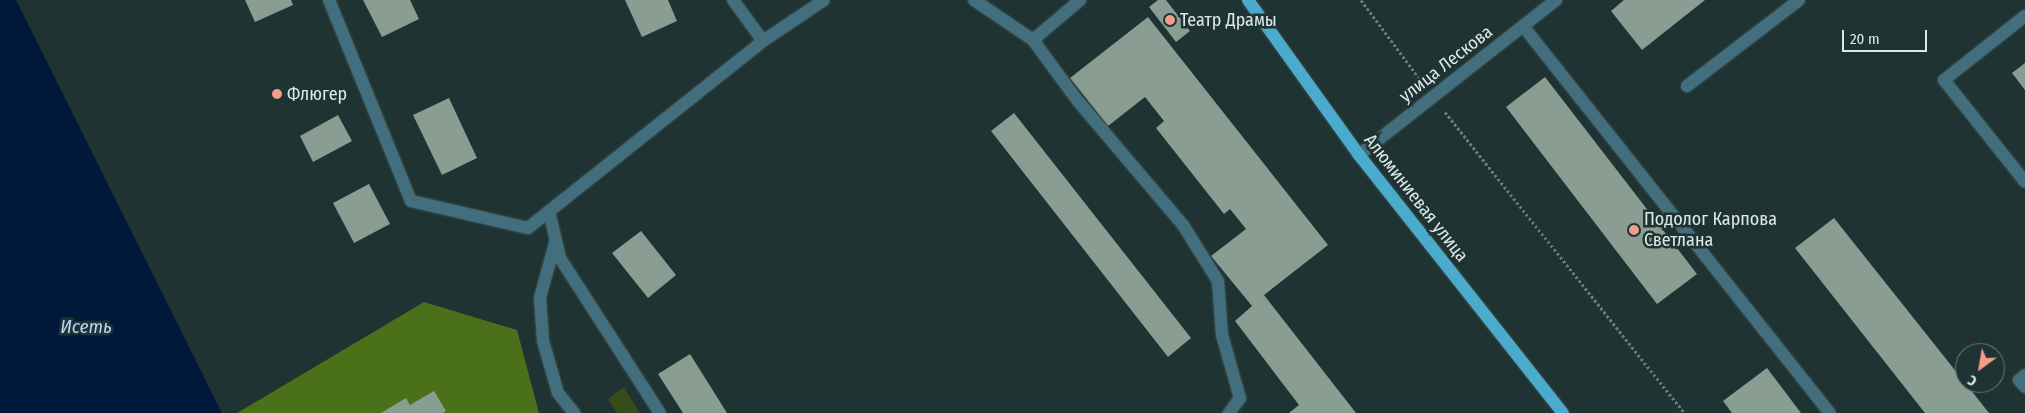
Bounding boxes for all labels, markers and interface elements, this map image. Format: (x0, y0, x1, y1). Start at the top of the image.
place label: Театр Драмы (1180, 9, 1277, 31)
marker: Театр Драмы (1164, 14, 1176, 26)
scale bar (1845, 20, 1930, 52)
street label: улица Лескова (1395, 21, 1497, 107)
text: 20 m (1850, 30, 1880, 48)
place label: Флюгер (287, 83, 347, 105)
marker: Флюгер (271, 88, 283, 100)
street label: Алюминиевая улица (1359, 130, 1473, 266)
place label: Подолог Карпова Светлана (1644, 209, 1777, 252)
marker: Подолог Карпова Светлана (1628, 224, 1640, 236)
water label: Исеть (60, 316, 112, 338)
north arrow (1955, 343, 2005, 393)
text: С (1965, 371, 1980, 389)

